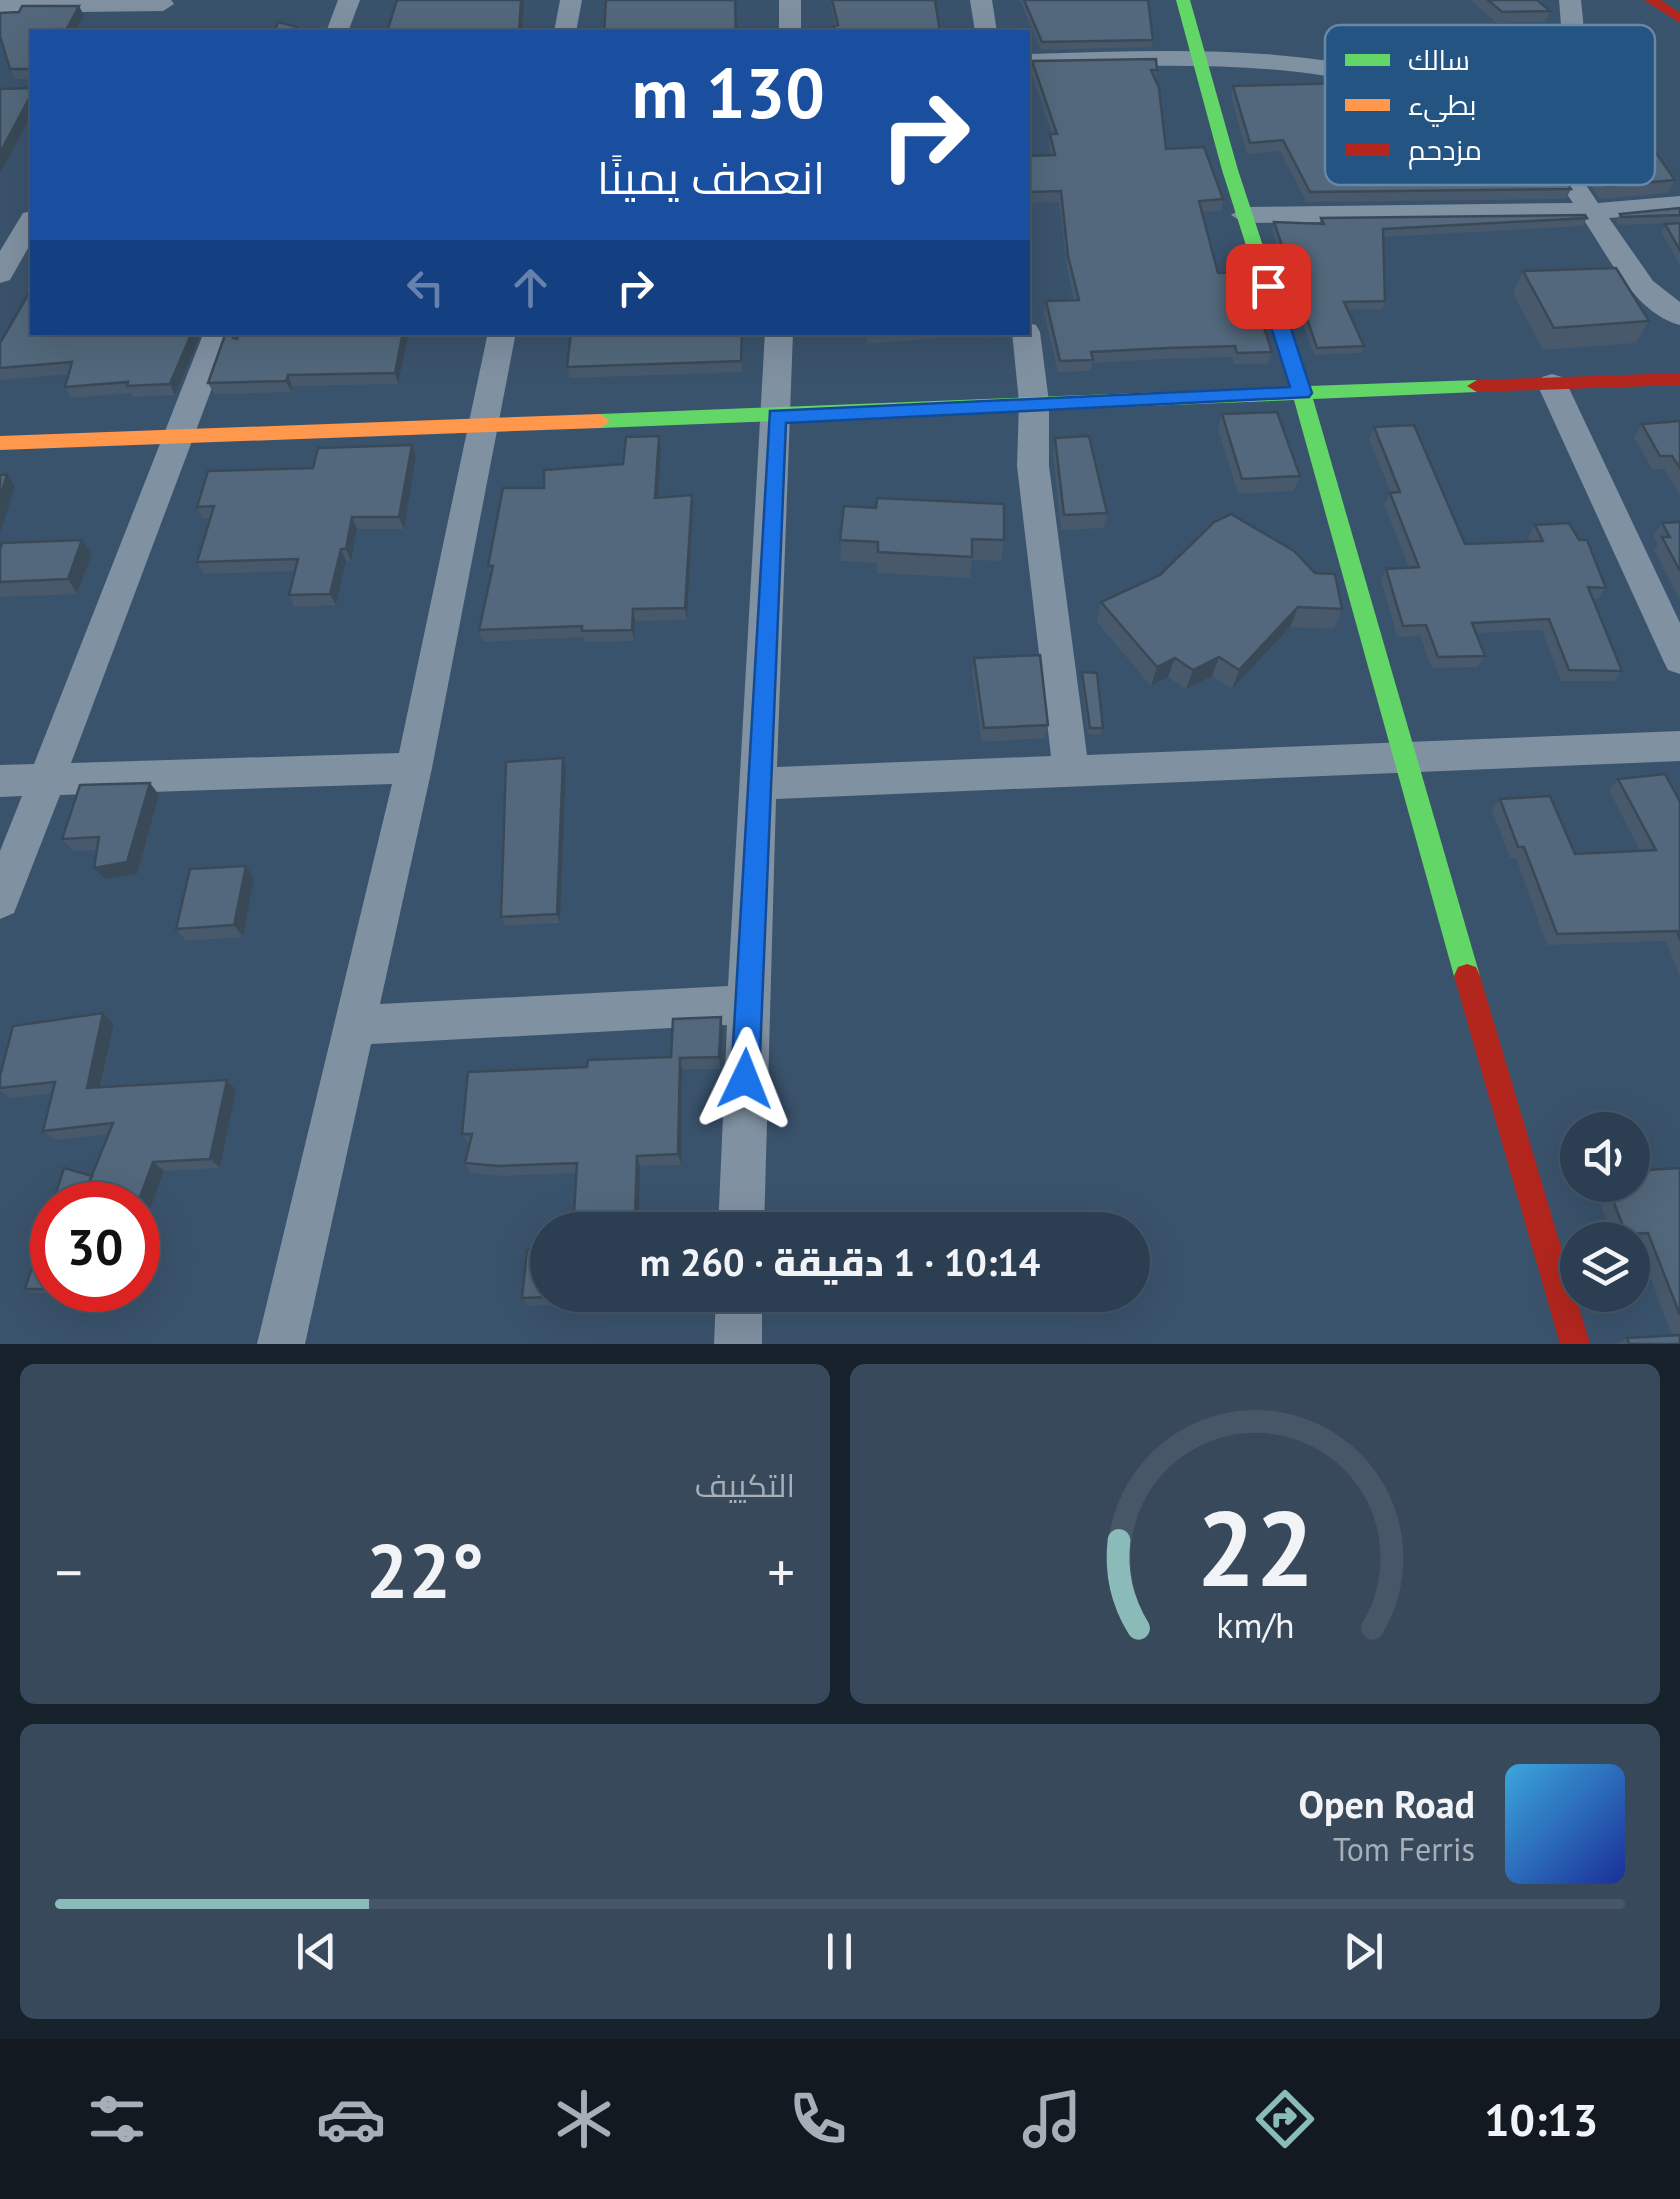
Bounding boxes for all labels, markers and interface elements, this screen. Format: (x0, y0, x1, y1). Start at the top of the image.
legend (1325, 25, 1655, 185)
text: سالك (1408, 41, 1470, 78)
text: 130 m (632, 47, 825, 137)
icon: right (860, 70, 990, 200)
text: بطيء (1408, 86, 1476, 127)
text: مزدحم (1408, 131, 1482, 170)
text: انعطف يمينًا (597, 148, 825, 206)
pin (1226, 244, 1311, 329)
icon: arrive (1241, 259, 1296, 314)
icon: left (398, 260, 453, 315)
icon: ahead (503, 260, 558, 315)
icon: right (608, 260, 663, 315)
position arrow (693, 1027, 797, 1131)
map controls (1560, 1112, 1650, 1312)
button: sound (1560, 1112, 1650, 1202)
speed limit sign: 30 (30, 1182, 160, 1312)
button: layers (1560, 1222, 1650, 1312)
text: 10:14 · 1 دقيقة · 260 m (640, 1237, 1040, 1286)
text: التكييف (695, 1464, 795, 1506)
text: 22 (1196, 1480, 1314, 1615)
text: 22° (366, 1522, 484, 1619)
text: − (55, 1536, 83, 1607)
text: + (767, 1536, 795, 1607)
text: km/h (1216, 1602, 1294, 1648)
text: Open Road (1299, 1779, 1475, 1828)
text: Tom Ferris (1333, 1828, 1475, 1870)
icon: previous (289, 1924, 344, 1979)
icon: pause (812, 1924, 867, 1979)
icon: next (1336, 1924, 1391, 1979)
icon: filters (82, 2084, 152, 2154)
icon: car (316, 2084, 386, 2154)
icon: climate (549, 2084, 619, 2154)
icon: phone (783, 2084, 853, 2154)
icon: music (1017, 2084, 1087, 2154)
icon: directions (1250, 2084, 1320, 2154)
text: 10:13 (1484, 2090, 1598, 2148)

